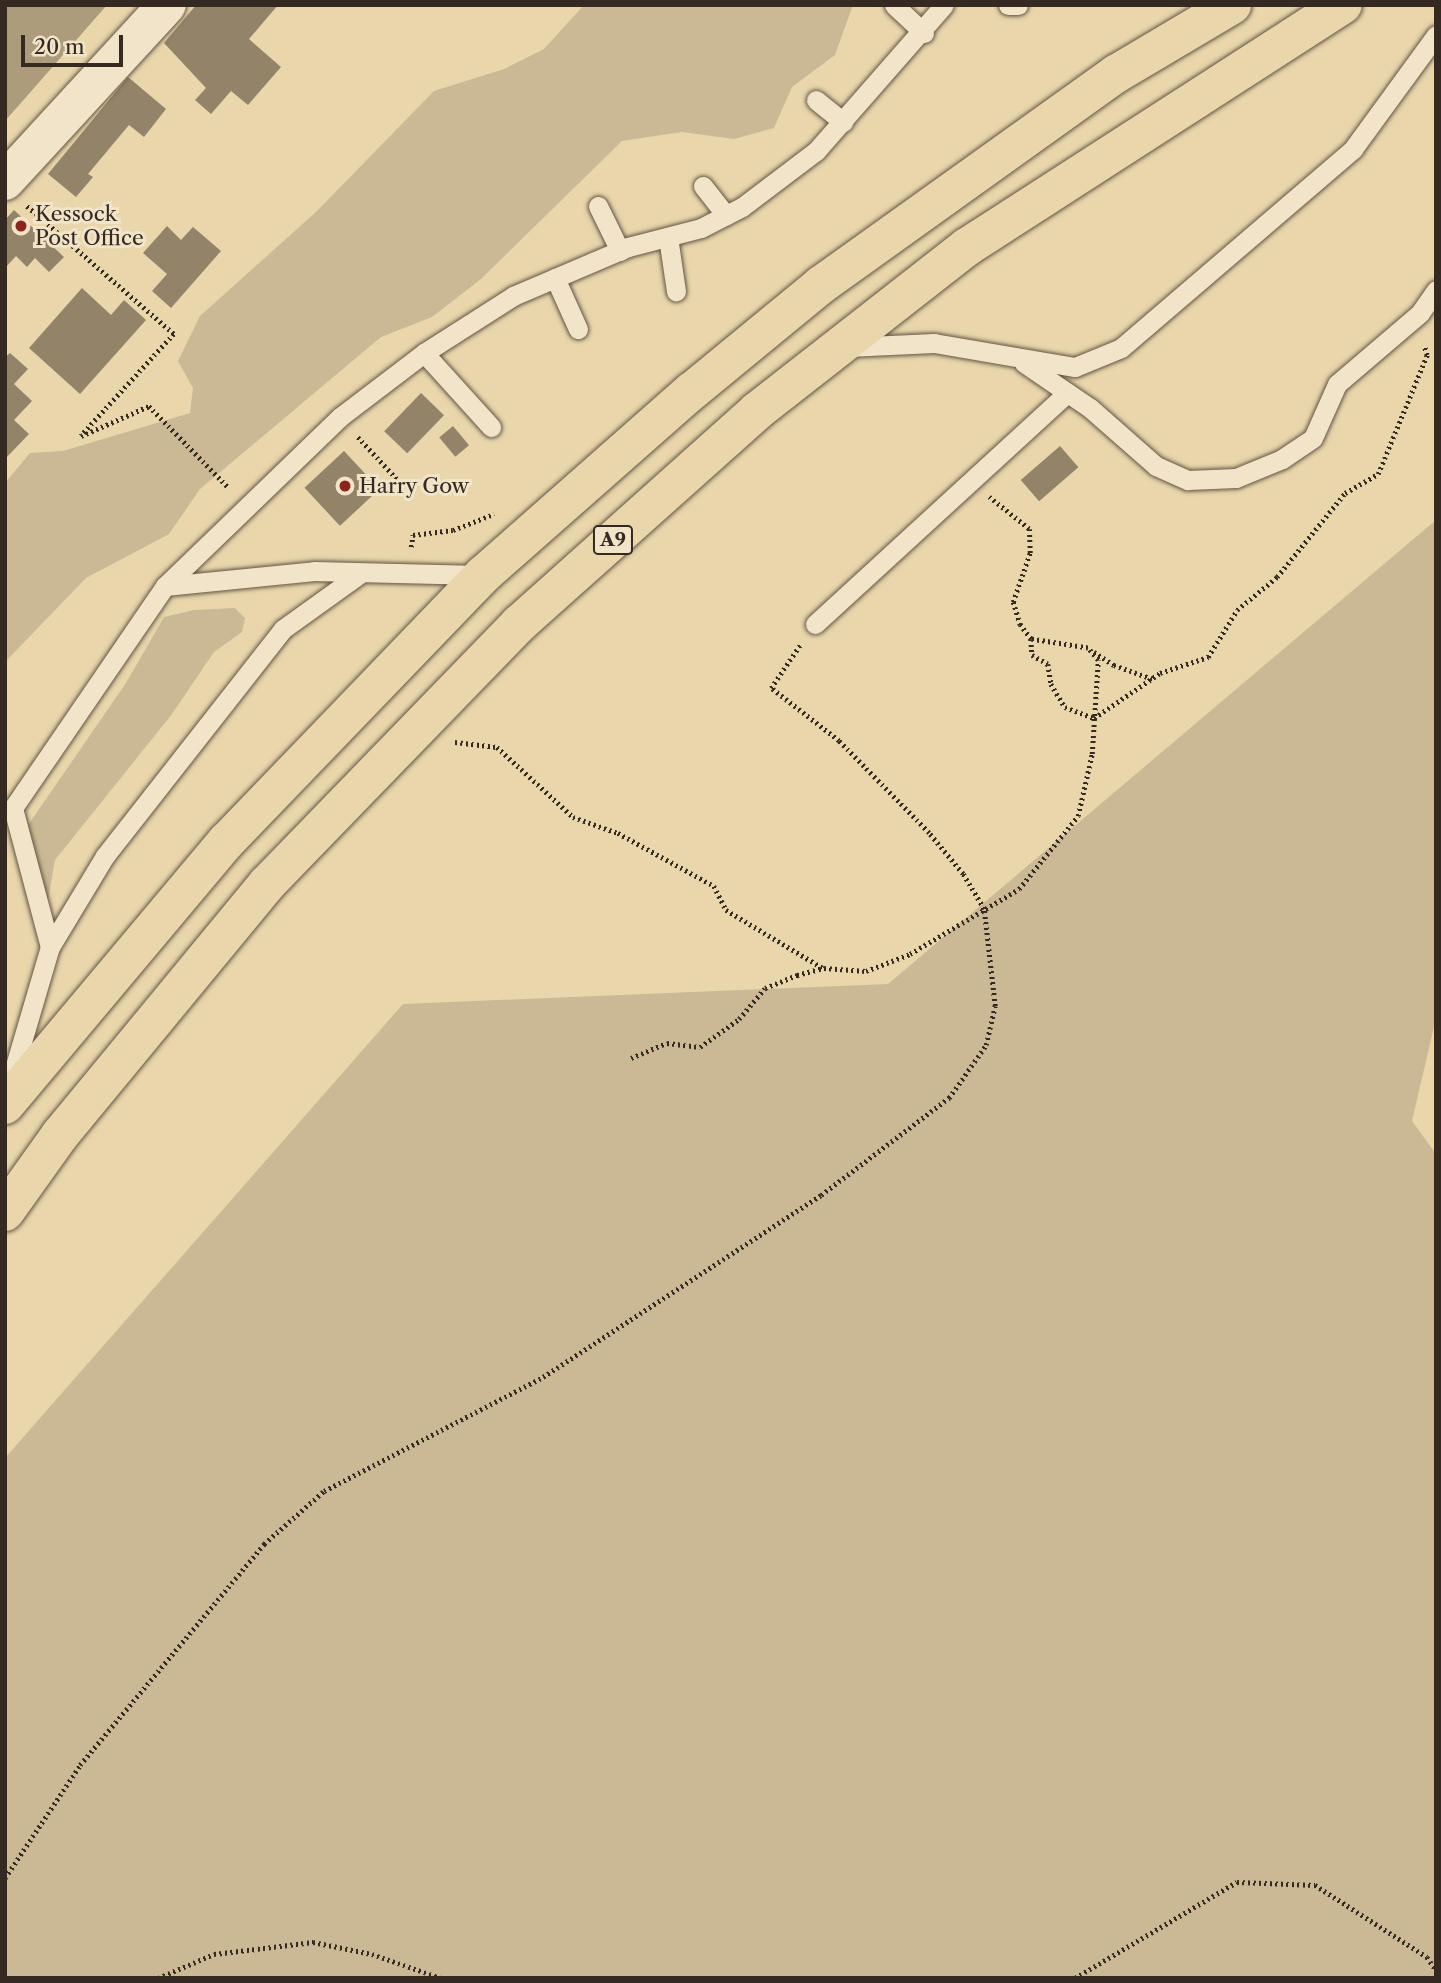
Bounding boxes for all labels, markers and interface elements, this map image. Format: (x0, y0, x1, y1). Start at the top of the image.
scale bar (24, 21, 126, 65)
text: 20 m (34, 34, 85, 59)
place label: Kessock Post Office (35, 201, 144, 251)
marker: Kessock Post Office (13, 218, 29, 234)
place label: Harry Gow (359, 473, 469, 499)
marker: Harry Gow (337, 478, 353, 494)
road number: A9 (592, 524, 634, 555)

